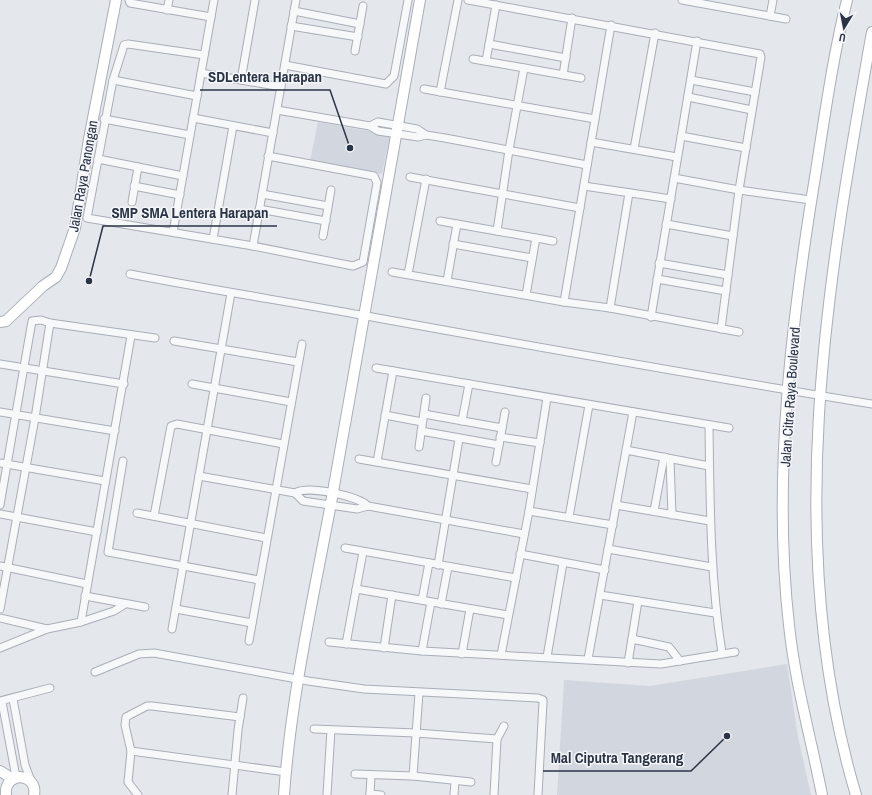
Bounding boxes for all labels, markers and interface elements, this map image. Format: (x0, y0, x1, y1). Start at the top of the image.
north arrow (824, 8, 864, 48)
text: U (838, 30, 847, 45)
callout: SDLentera Harapan (200, 63, 330, 90)
text: SDLentera Harapan (208, 66, 322, 87)
street label: Jalan Raya Panongan (64, 119, 102, 233)
callout: SMP SMA Lentera Harapan (103, 199, 277, 226)
text: SMP SMA Lentera Harapan (111, 202, 269, 223)
street label: Jalan Citra Raya Boulevard (776, 326, 804, 468)
callout: Mal Ciputra Tangerang (543, 744, 691, 771)
text: Mal Ciputra Tangerang (551, 747, 684, 768)

